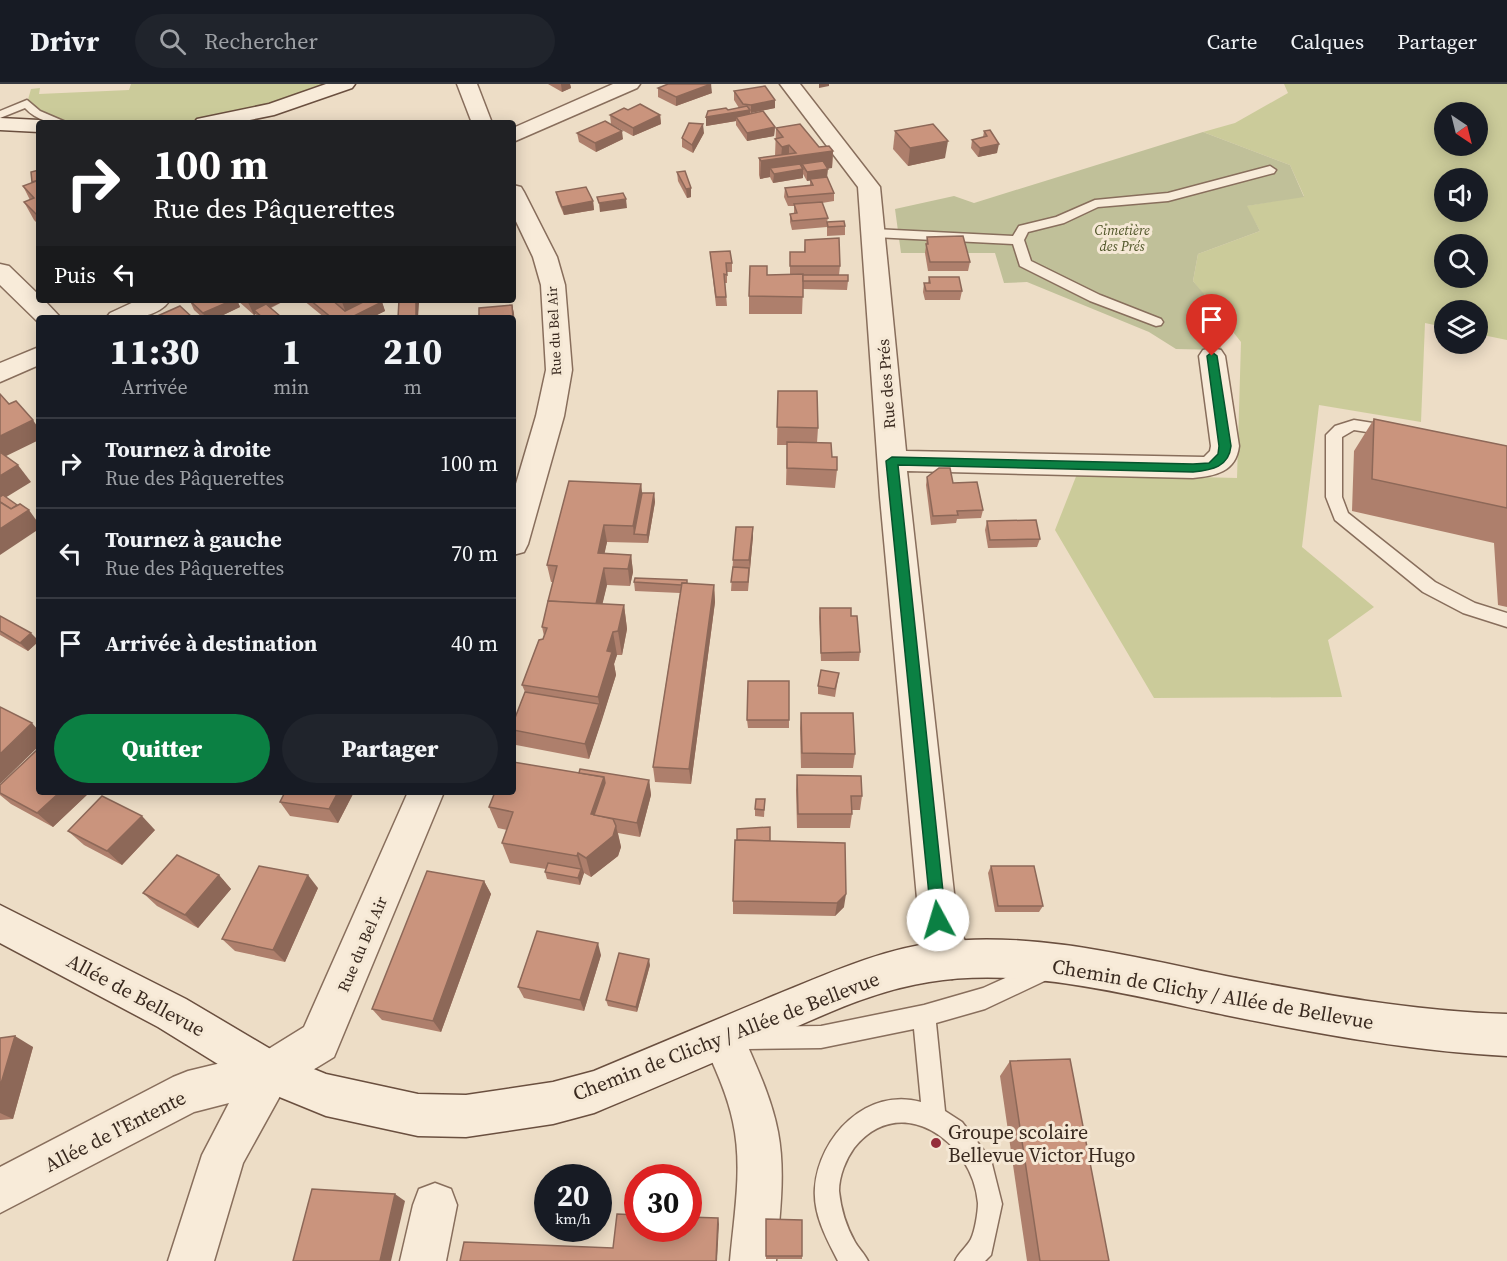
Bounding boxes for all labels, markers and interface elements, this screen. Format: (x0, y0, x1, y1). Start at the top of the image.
search box (135, 14, 555, 68)
text: Drivr (30, 22, 99, 60)
icon: search (156, 25, 189, 58)
text: Rechercher (204, 26, 318, 56)
text: Carte (1207, 27, 1257, 56)
text: Calques (1290, 27, 1364, 56)
text: Partager (1397, 27, 1477, 56)
north arrow (1434, 102, 1488, 156)
map controls (1434, 102, 1488, 354)
text: 100 m (153, 135, 268, 193)
icon: right (54, 144, 132, 222)
button: sound (1434, 168, 1488, 222)
text: Rue des Pâquerettes (153, 190, 395, 227)
park label: Cimetière des Prés (1094, 220, 1150, 256)
button: search (1434, 234, 1488, 288)
icon: left (108, 258, 141, 291)
text: Puis (54, 260, 96, 290)
street label: Rue du Bel Air (542, 286, 566, 376)
pin (1186, 294, 1237, 356)
button: layers (1434, 300, 1488, 354)
icon: arrive (1195, 303, 1228, 336)
text: 11:30 (110, 327, 200, 376)
text: 1 (281, 327, 301, 376)
text: 210 (383, 327, 442, 376)
street label: Rue des Prés (872, 338, 900, 430)
text: Arrivée (122, 373, 188, 401)
text: min (273, 373, 309, 401)
text: m (404, 373, 422, 401)
text: Tournez à droite (105, 434, 271, 464)
icon: right (54, 447, 87, 480)
text: 100 m (440, 448, 498, 478)
text: Rue des Pâquerettes (105, 464, 284, 492)
text: Tournez à gauche (105, 524, 282, 554)
icon: left (54, 537, 87, 570)
text: 70 m (451, 538, 498, 568)
text: Rue des Pâquerettes (105, 554, 284, 582)
icon: arrive (54, 627, 87, 660)
text: Arrivée à destination (105, 628, 317, 658)
text: 40 m (451, 628, 498, 658)
button: Quitter (54, 714, 270, 783)
button: Partager (282, 714, 498, 783)
position arrow (906, 888, 970, 952)
street label: Rue du Bel Air (332, 893, 392, 995)
street label: Allée de Bellevue (62, 947, 210, 1043)
street label: Chemin de Clichy / Allée de Bellevue (1050, 952, 1376, 1036)
street label: Chemin de Clichy / Allée de Bellevue (569, 964, 883, 1108)
street label: Allée de l'Entente (40, 1083, 190, 1179)
place label: Groupe scolaire Bellevue Victor Hugo (948, 1118, 1135, 1169)
marker: Groupe scolaire Bellevue Victor Hugo (929, 1136, 943, 1150)
speed limit sign: 30 (624, 1164, 702, 1242)
text: 20 (557, 1175, 589, 1216)
text: km/h (555, 1208, 591, 1229)

